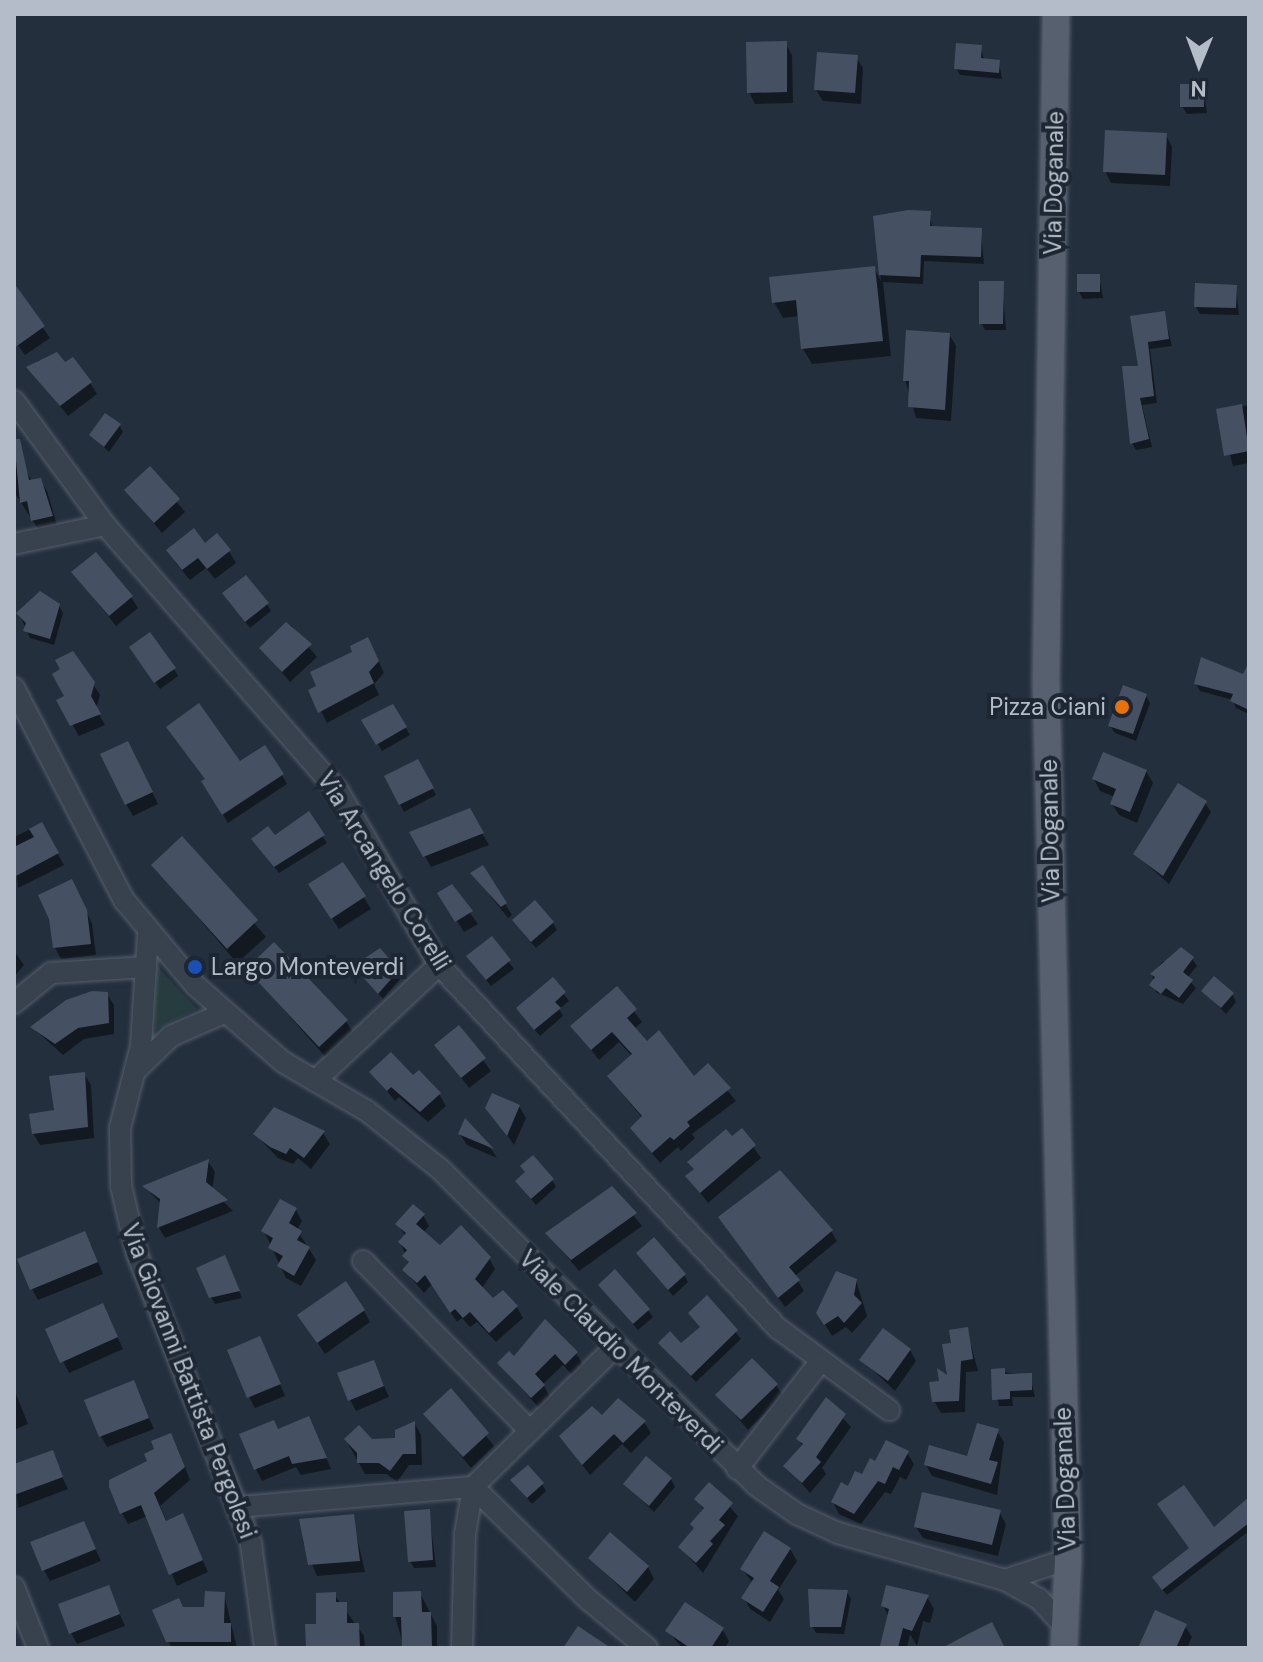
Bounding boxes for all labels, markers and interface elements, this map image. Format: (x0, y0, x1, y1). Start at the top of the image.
north arrow (1159, 24, 1239, 104)
text: N (1190, 74, 1207, 103)
street label: Via Doganale (1038, 111, 1070, 255)
place label: Pizza Ciani (989, 693, 1106, 721)
marker: Pizza Ciani (1113, 698, 1131, 716)
street label: Via Doganale (1034, 759, 1066, 903)
street label: Via Arcangelo Corelli (311, 766, 457, 976)
place label: Largo Monteverdi (211, 953, 404, 981)
marker: Largo Monteverdi (186, 958, 204, 976)
street label: Via Giovanni Battista Pergolesi (116, 1219, 262, 1543)
street label: Viale Claudio Monteverdi (513, 1244, 729, 1460)
street label: Via Doganale (1048, 1407, 1082, 1551)

